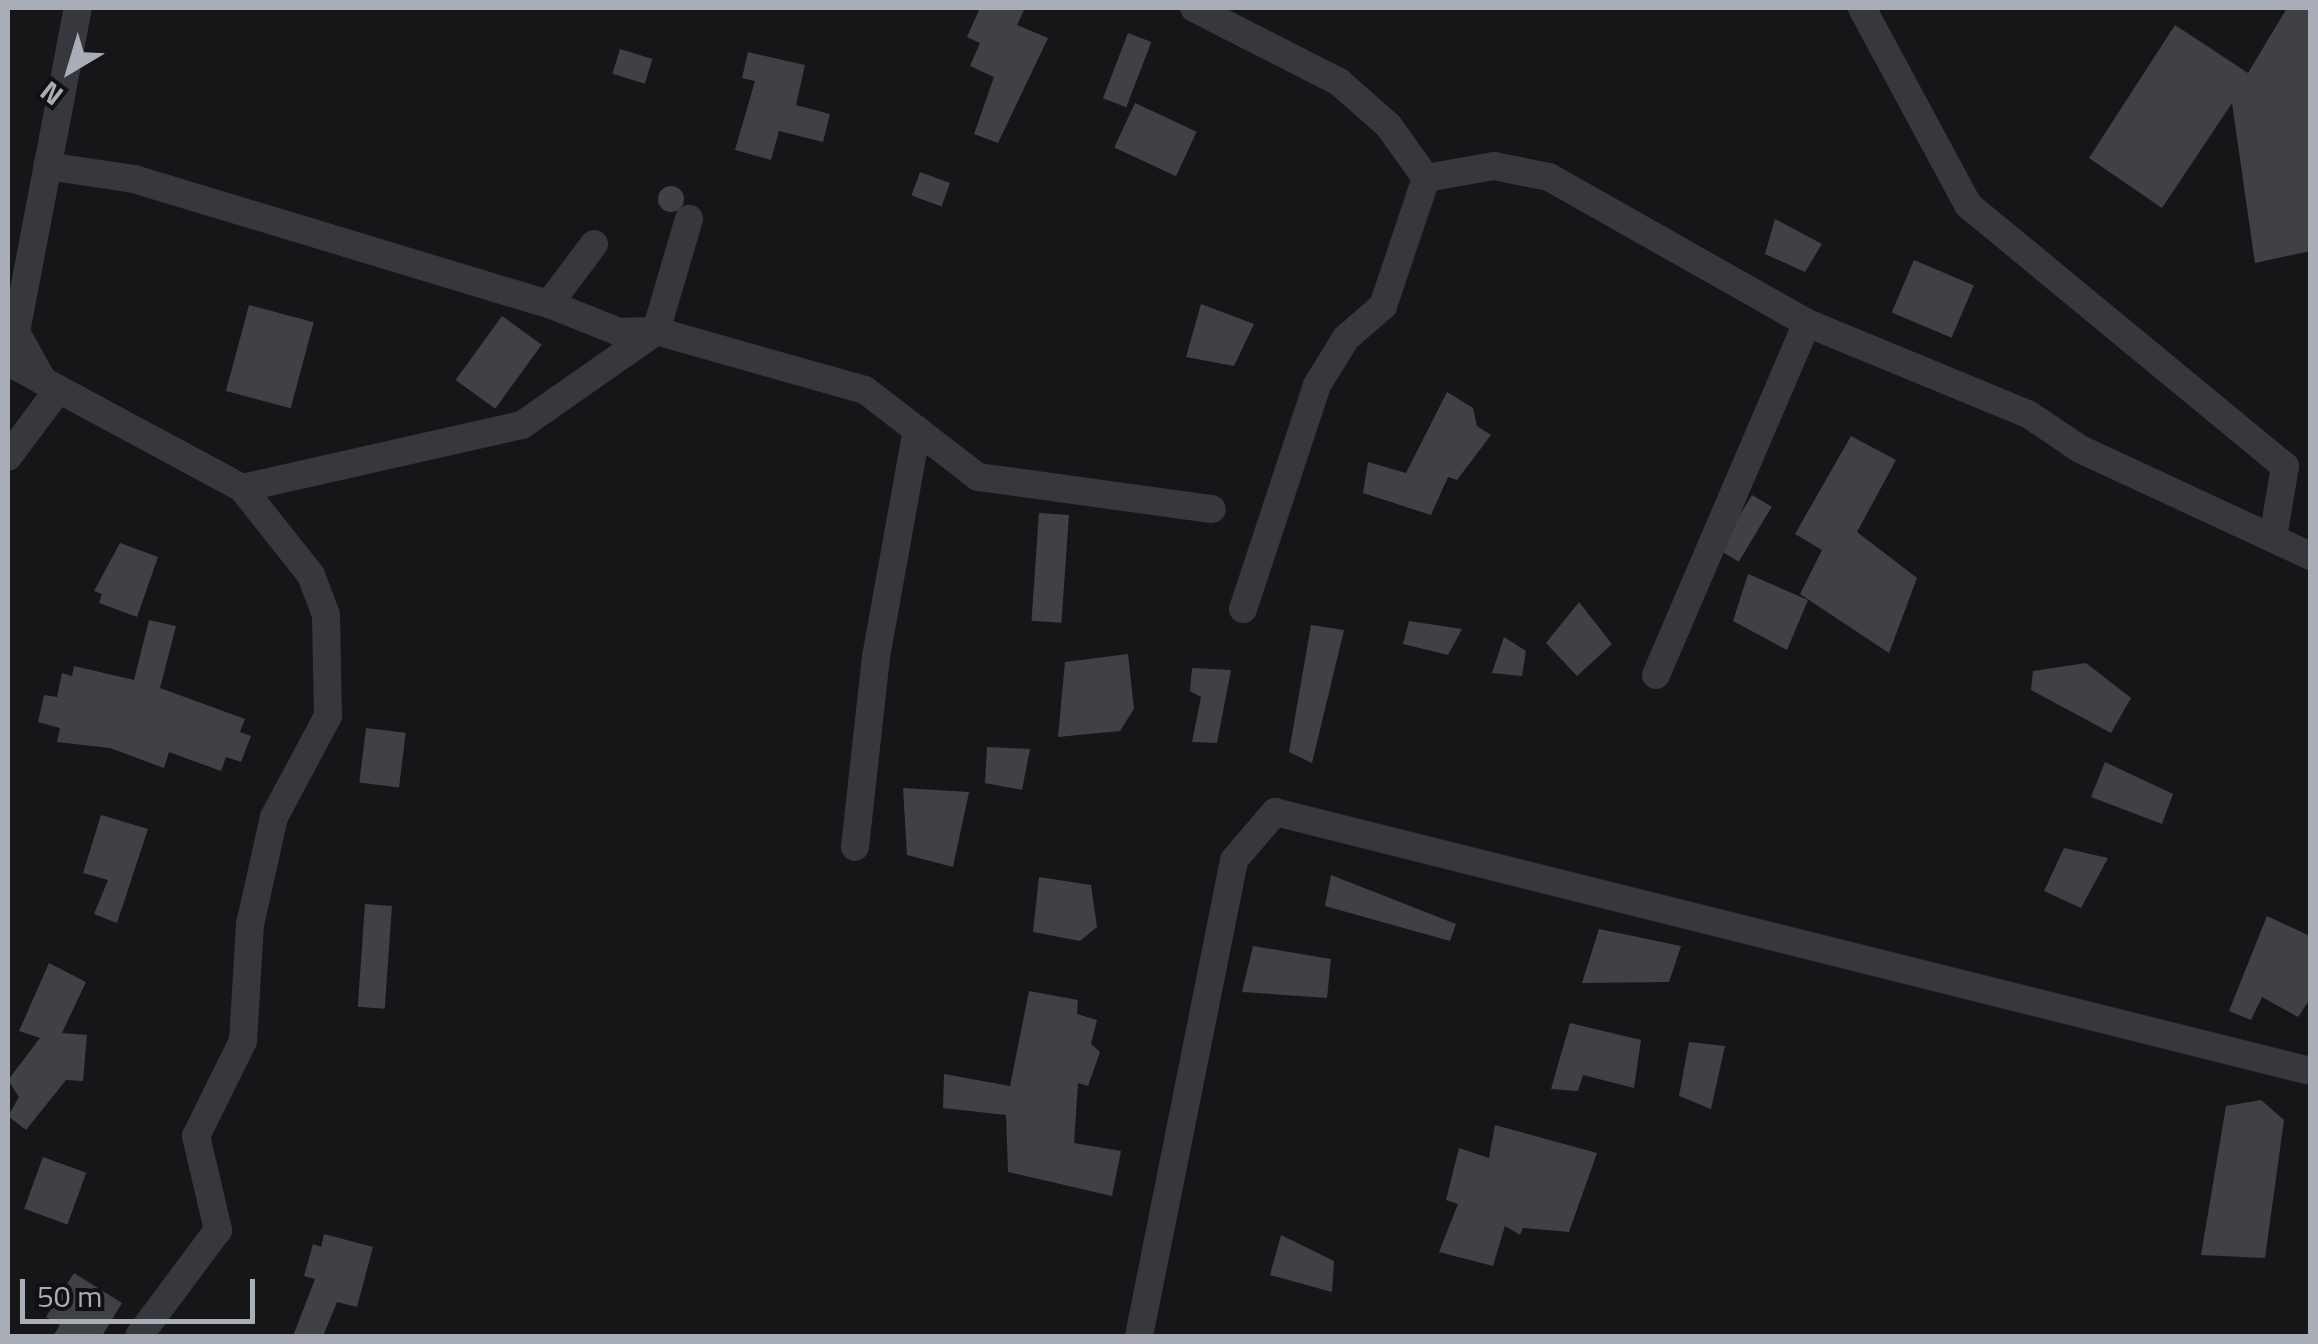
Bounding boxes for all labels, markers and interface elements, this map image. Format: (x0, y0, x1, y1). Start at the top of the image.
north arrow (20, 20, 120, 120)
text: N (30, 71, 72, 117)
scale bar (25, 1259, 260, 1321)
text: 50 m (37, 1273, 102, 1319)

